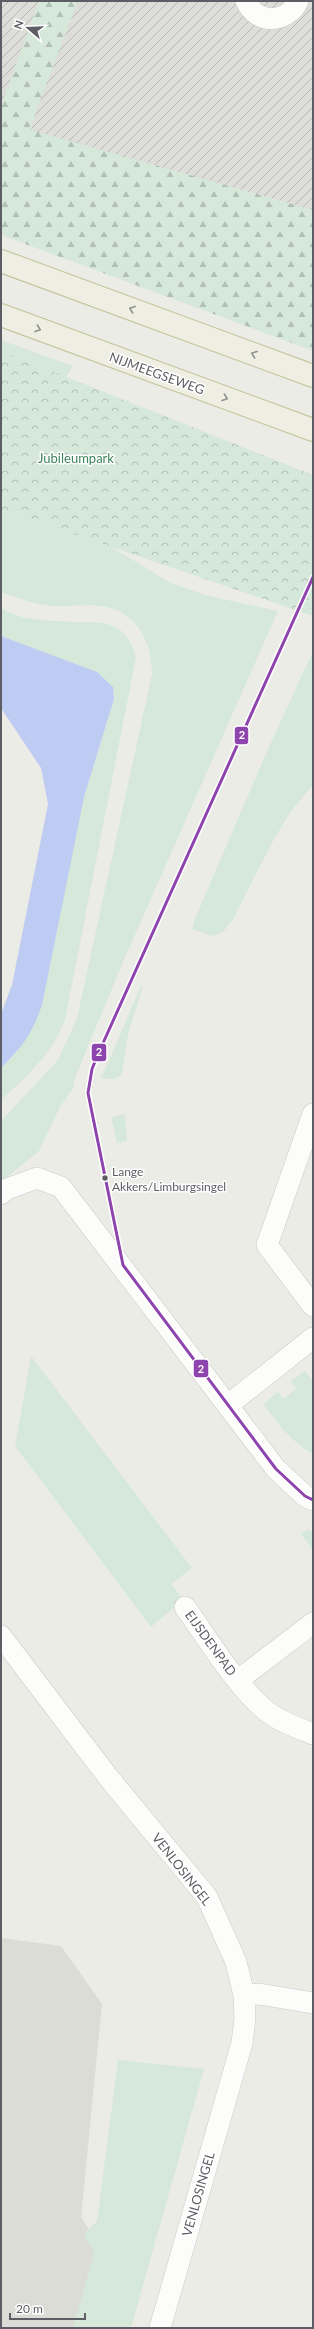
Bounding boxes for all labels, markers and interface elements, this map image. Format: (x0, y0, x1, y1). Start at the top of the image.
north arrow (8, 8, 48, 48)
text: N (11, 18, 26, 31)
one-way arrow (128, 305, 135, 314)
one-way arrow (34, 324, 41, 332)
street label: NIJMEEGSEWEG (107, 348, 207, 398)
one-way arrow (250, 350, 257, 358)
one-way arrow (222, 393, 229, 402)
park label: Jubileumpark (38, 450, 114, 466)
line badge: 2 (234, 726, 249, 745)
text: 2 (239, 728, 245, 741)
line badge: 2 (91, 1043, 107, 1062)
text: 2 (96, 1045, 102, 1058)
place label: Lange Akkers/Limburgsingel (112, 1164, 226, 1194)
marker: Lange Akkers/Limburgsingel (100, 1173, 110, 1183)
line badge: 2 (193, 1359, 209, 1378)
text: 2 (198, 1362, 204, 1375)
street label: EIJSDENPAD (182, 1607, 240, 1679)
street label: VENLOSINGEL (149, 1830, 215, 1909)
street label: VENLOSINGEL (178, 2150, 218, 2238)
scale bar (10, 2295, 85, 2321)
text: 20 m (16, 2301, 43, 2316)

